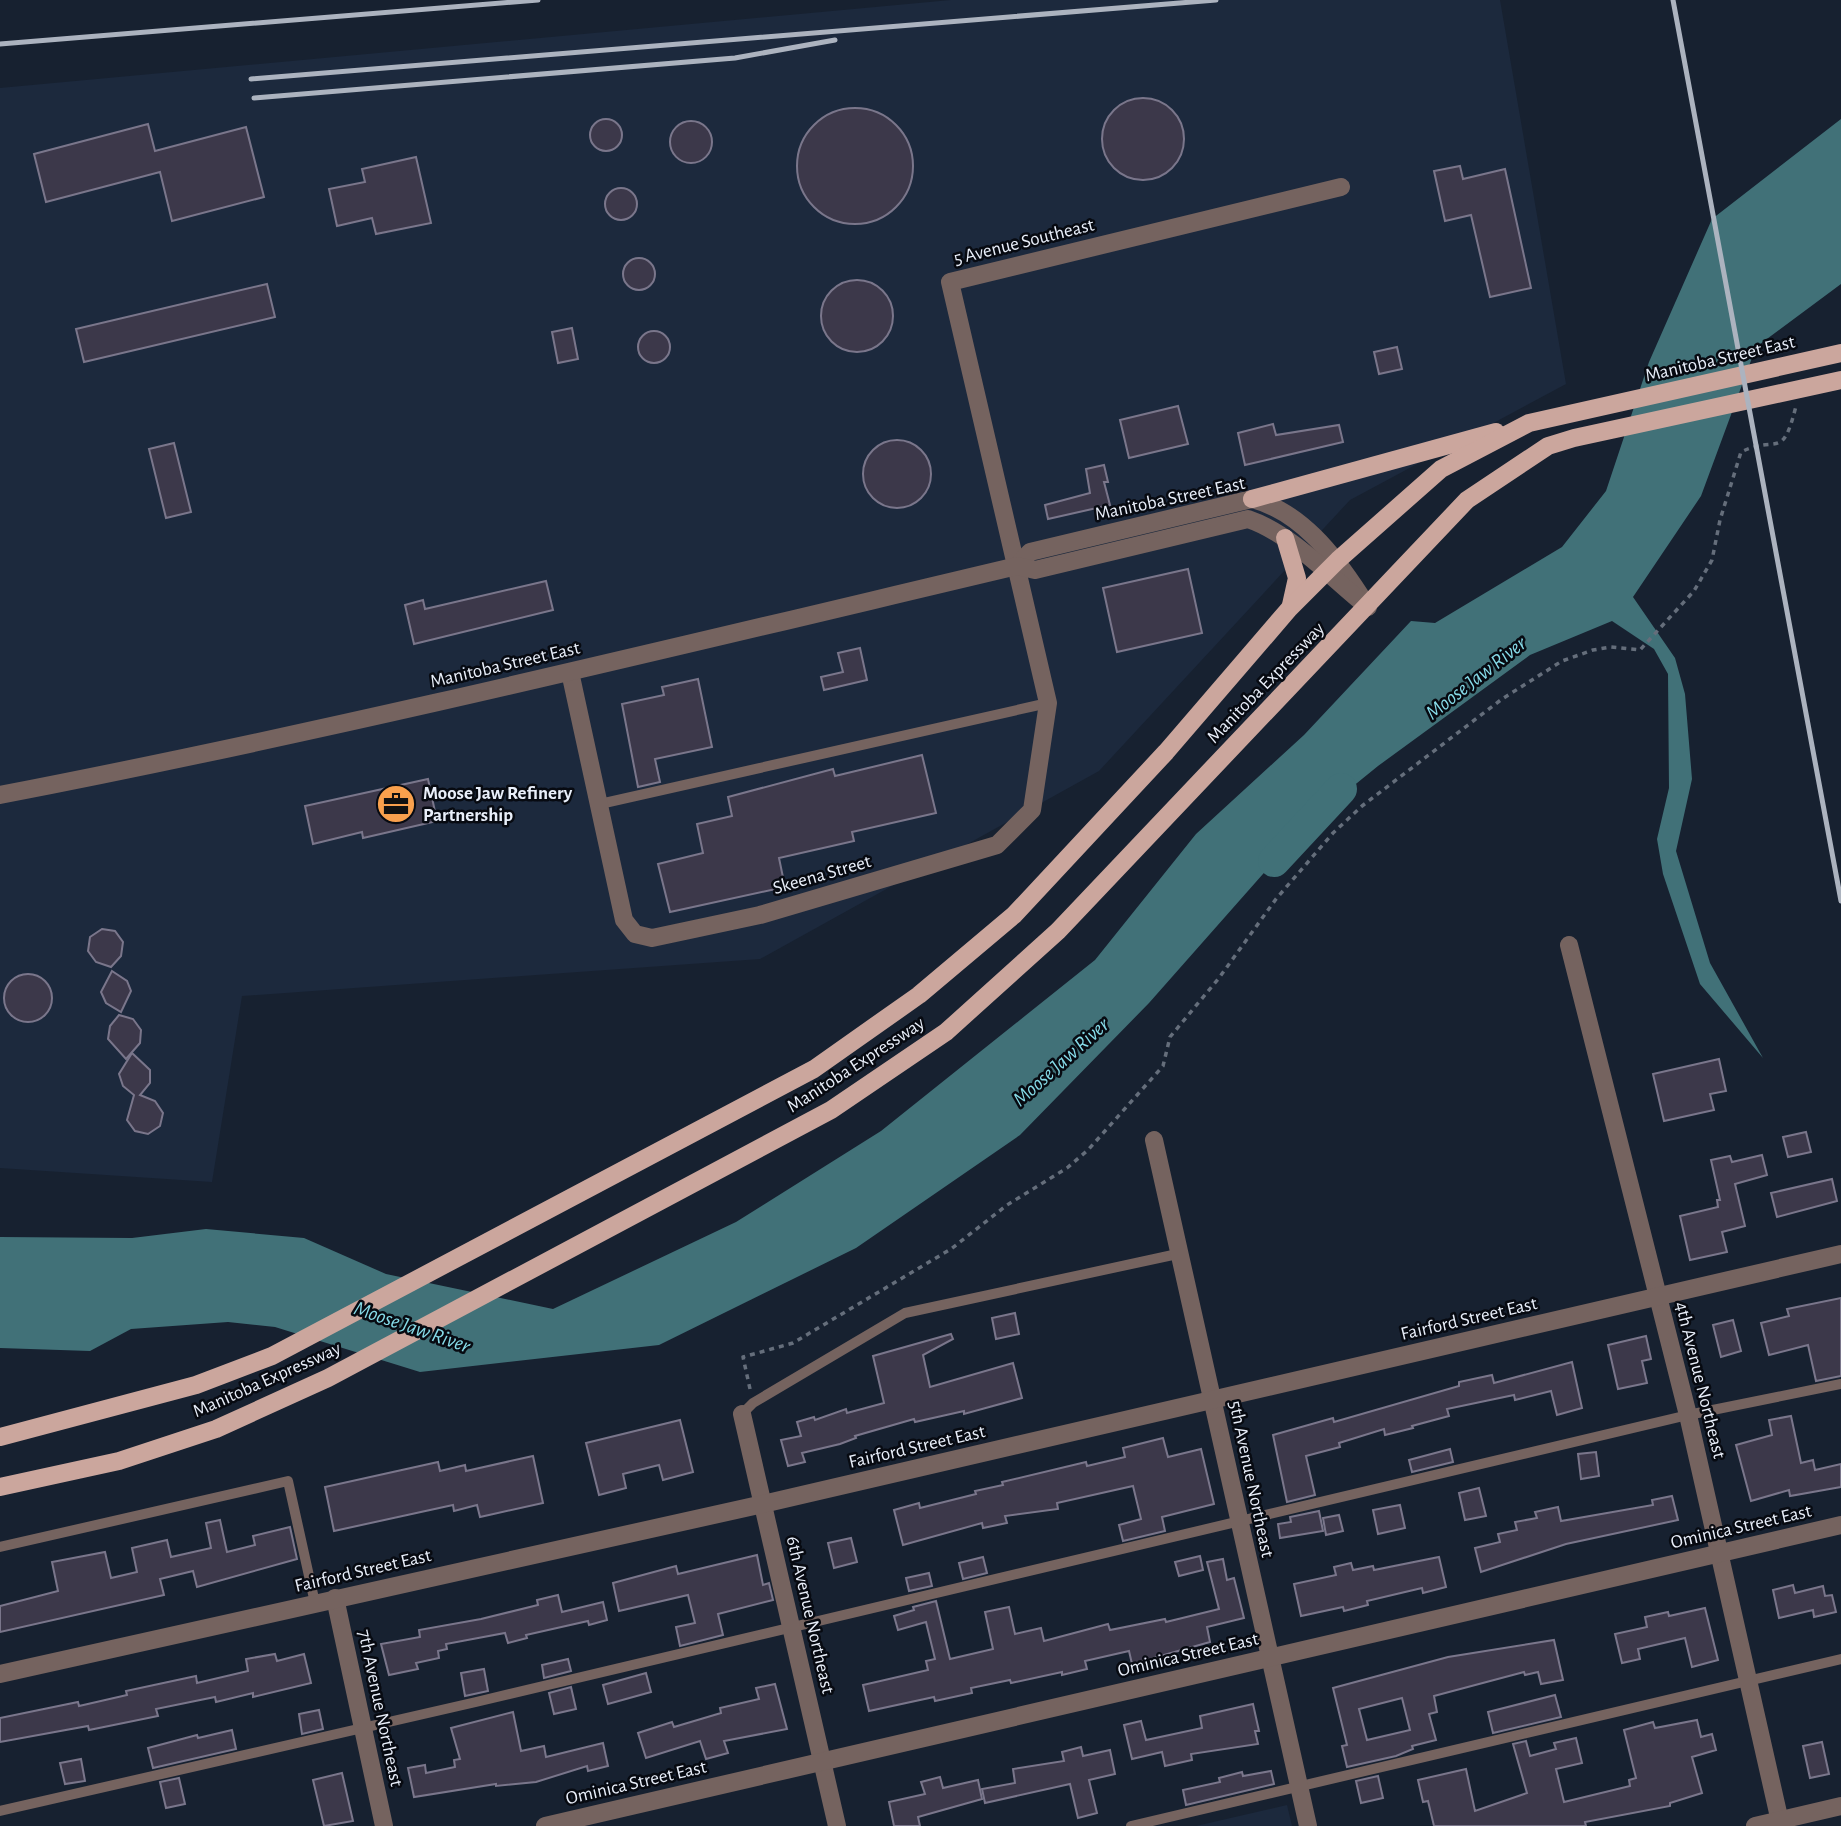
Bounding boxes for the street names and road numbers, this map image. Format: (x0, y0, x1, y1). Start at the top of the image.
street label: 5 Avenue Southeast (952, 215, 1096, 269)
street label: Manitoba Street East (1643, 333, 1797, 385)
street label: Manitoba Street East (1093, 474, 1247, 524)
street label: Manitoba Expressway (1204, 619, 1328, 747)
street label: Manitoba Street East (428, 639, 582, 691)
street label: Skeena Street (771, 852, 873, 898)
street label: Manitoba Expressway (784, 1014, 928, 1116)
street label: Fairford Street East (1399, 1294, 1539, 1344)
street label: 4th Avenue Northeast (1671, 1300, 1729, 1460)
street label: Manitoba Expressway (190, 1339, 344, 1421)
street label: 5th Avenue Northeast (1225, 1399, 1277, 1559)
street label: Fairford Street East (847, 1422, 987, 1472)
street label: Ominica Street East (1669, 1502, 1813, 1552)
street label: 6th Avenue Northeast (783, 1534, 837, 1696)
street label: Fairford Street East (293, 1546, 433, 1596)
street label: 7th Avenue Northeast (354, 1628, 406, 1788)
street label: Ominica Street East (1116, 1630, 1260, 1680)
street label: Ominica Street East (564, 1758, 708, 1808)

